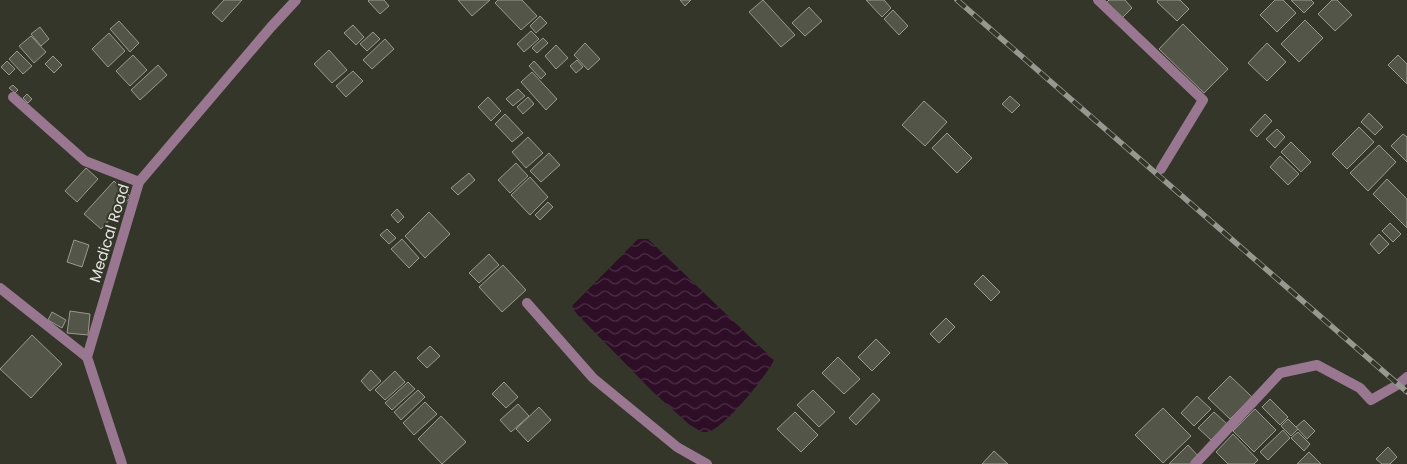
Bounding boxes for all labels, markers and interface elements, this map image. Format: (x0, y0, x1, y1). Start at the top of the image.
street label: Medical Road (84, 181, 134, 285)

